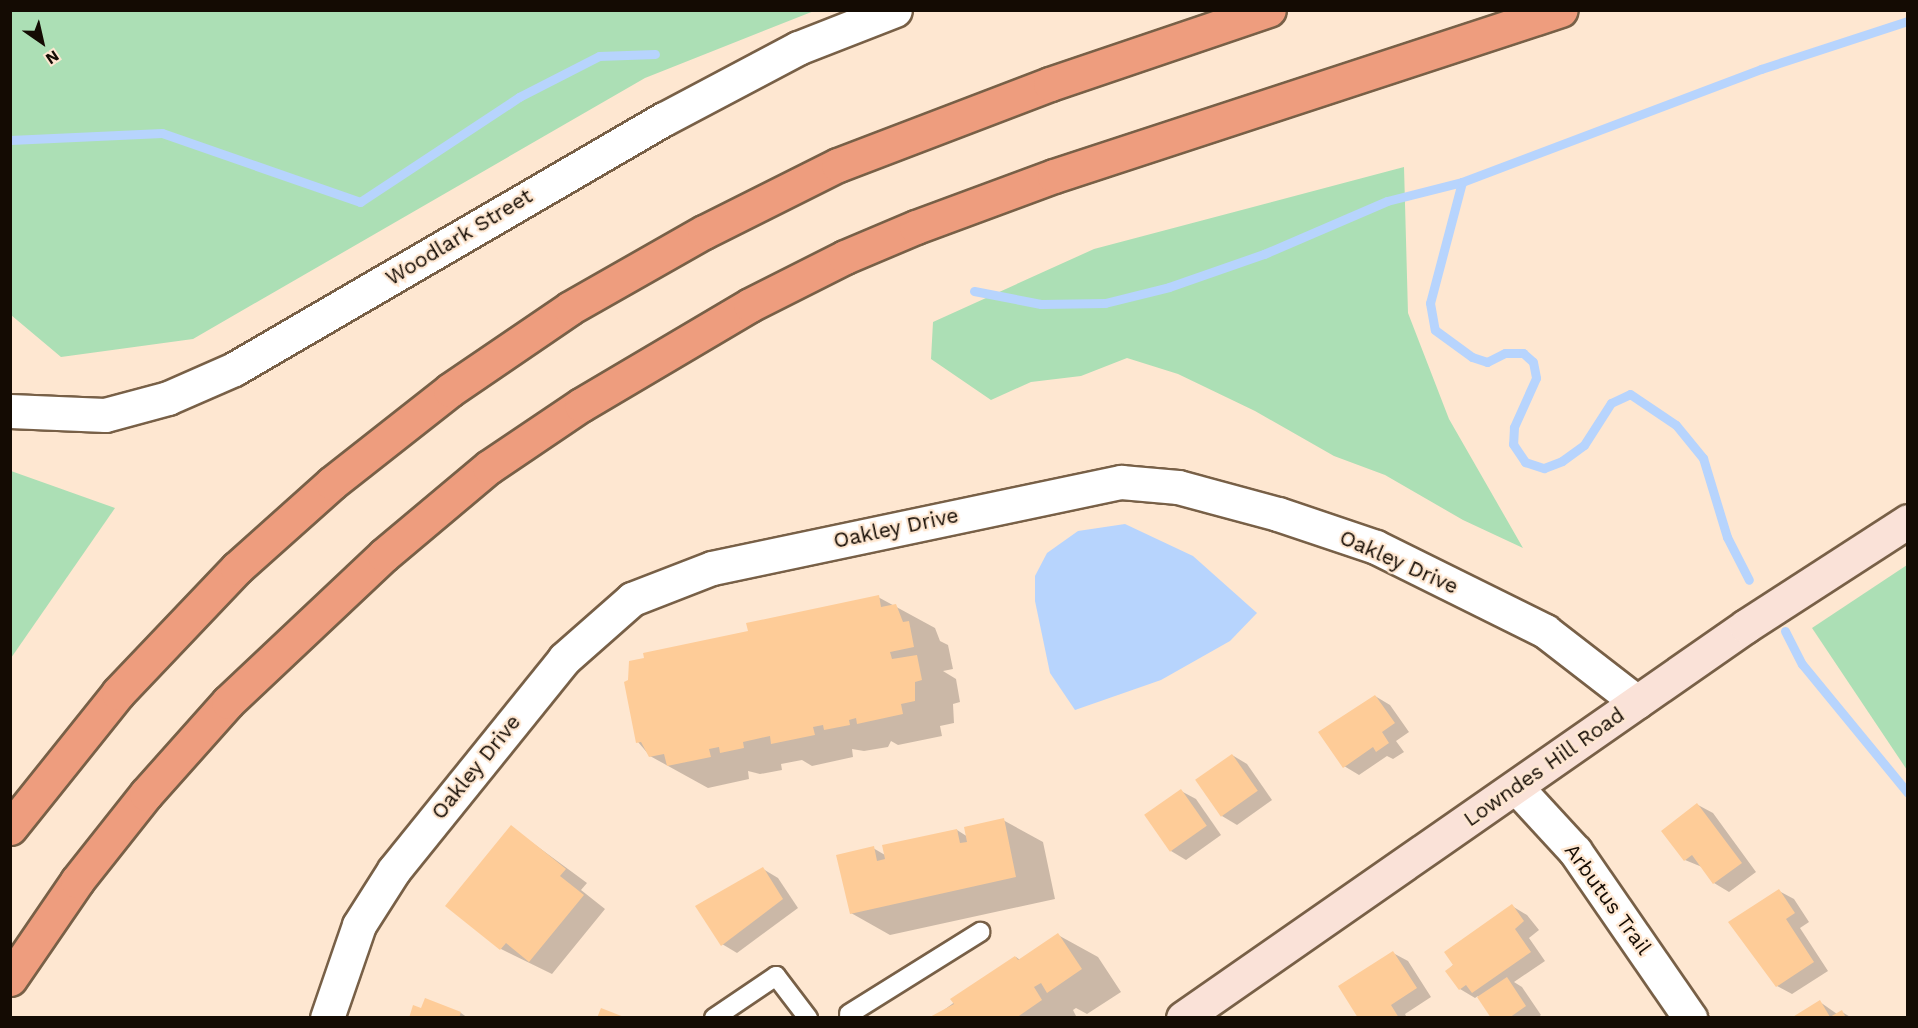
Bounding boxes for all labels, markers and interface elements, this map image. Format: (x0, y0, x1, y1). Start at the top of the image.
north arrow (12, 12, 72, 72)
text: N (42, 46, 63, 69)
street label: Woodlark Street (381, 183, 537, 291)
street label: Oakley Drive (831, 502, 961, 554)
street label: Oakley Drive (1336, 525, 1462, 599)
street label: Lowndes Hill Road (1459, 702, 1629, 832)
street label: Oakley Drive (426, 709, 526, 825)
street label: Arbutus Trail (1559, 838, 1657, 960)

